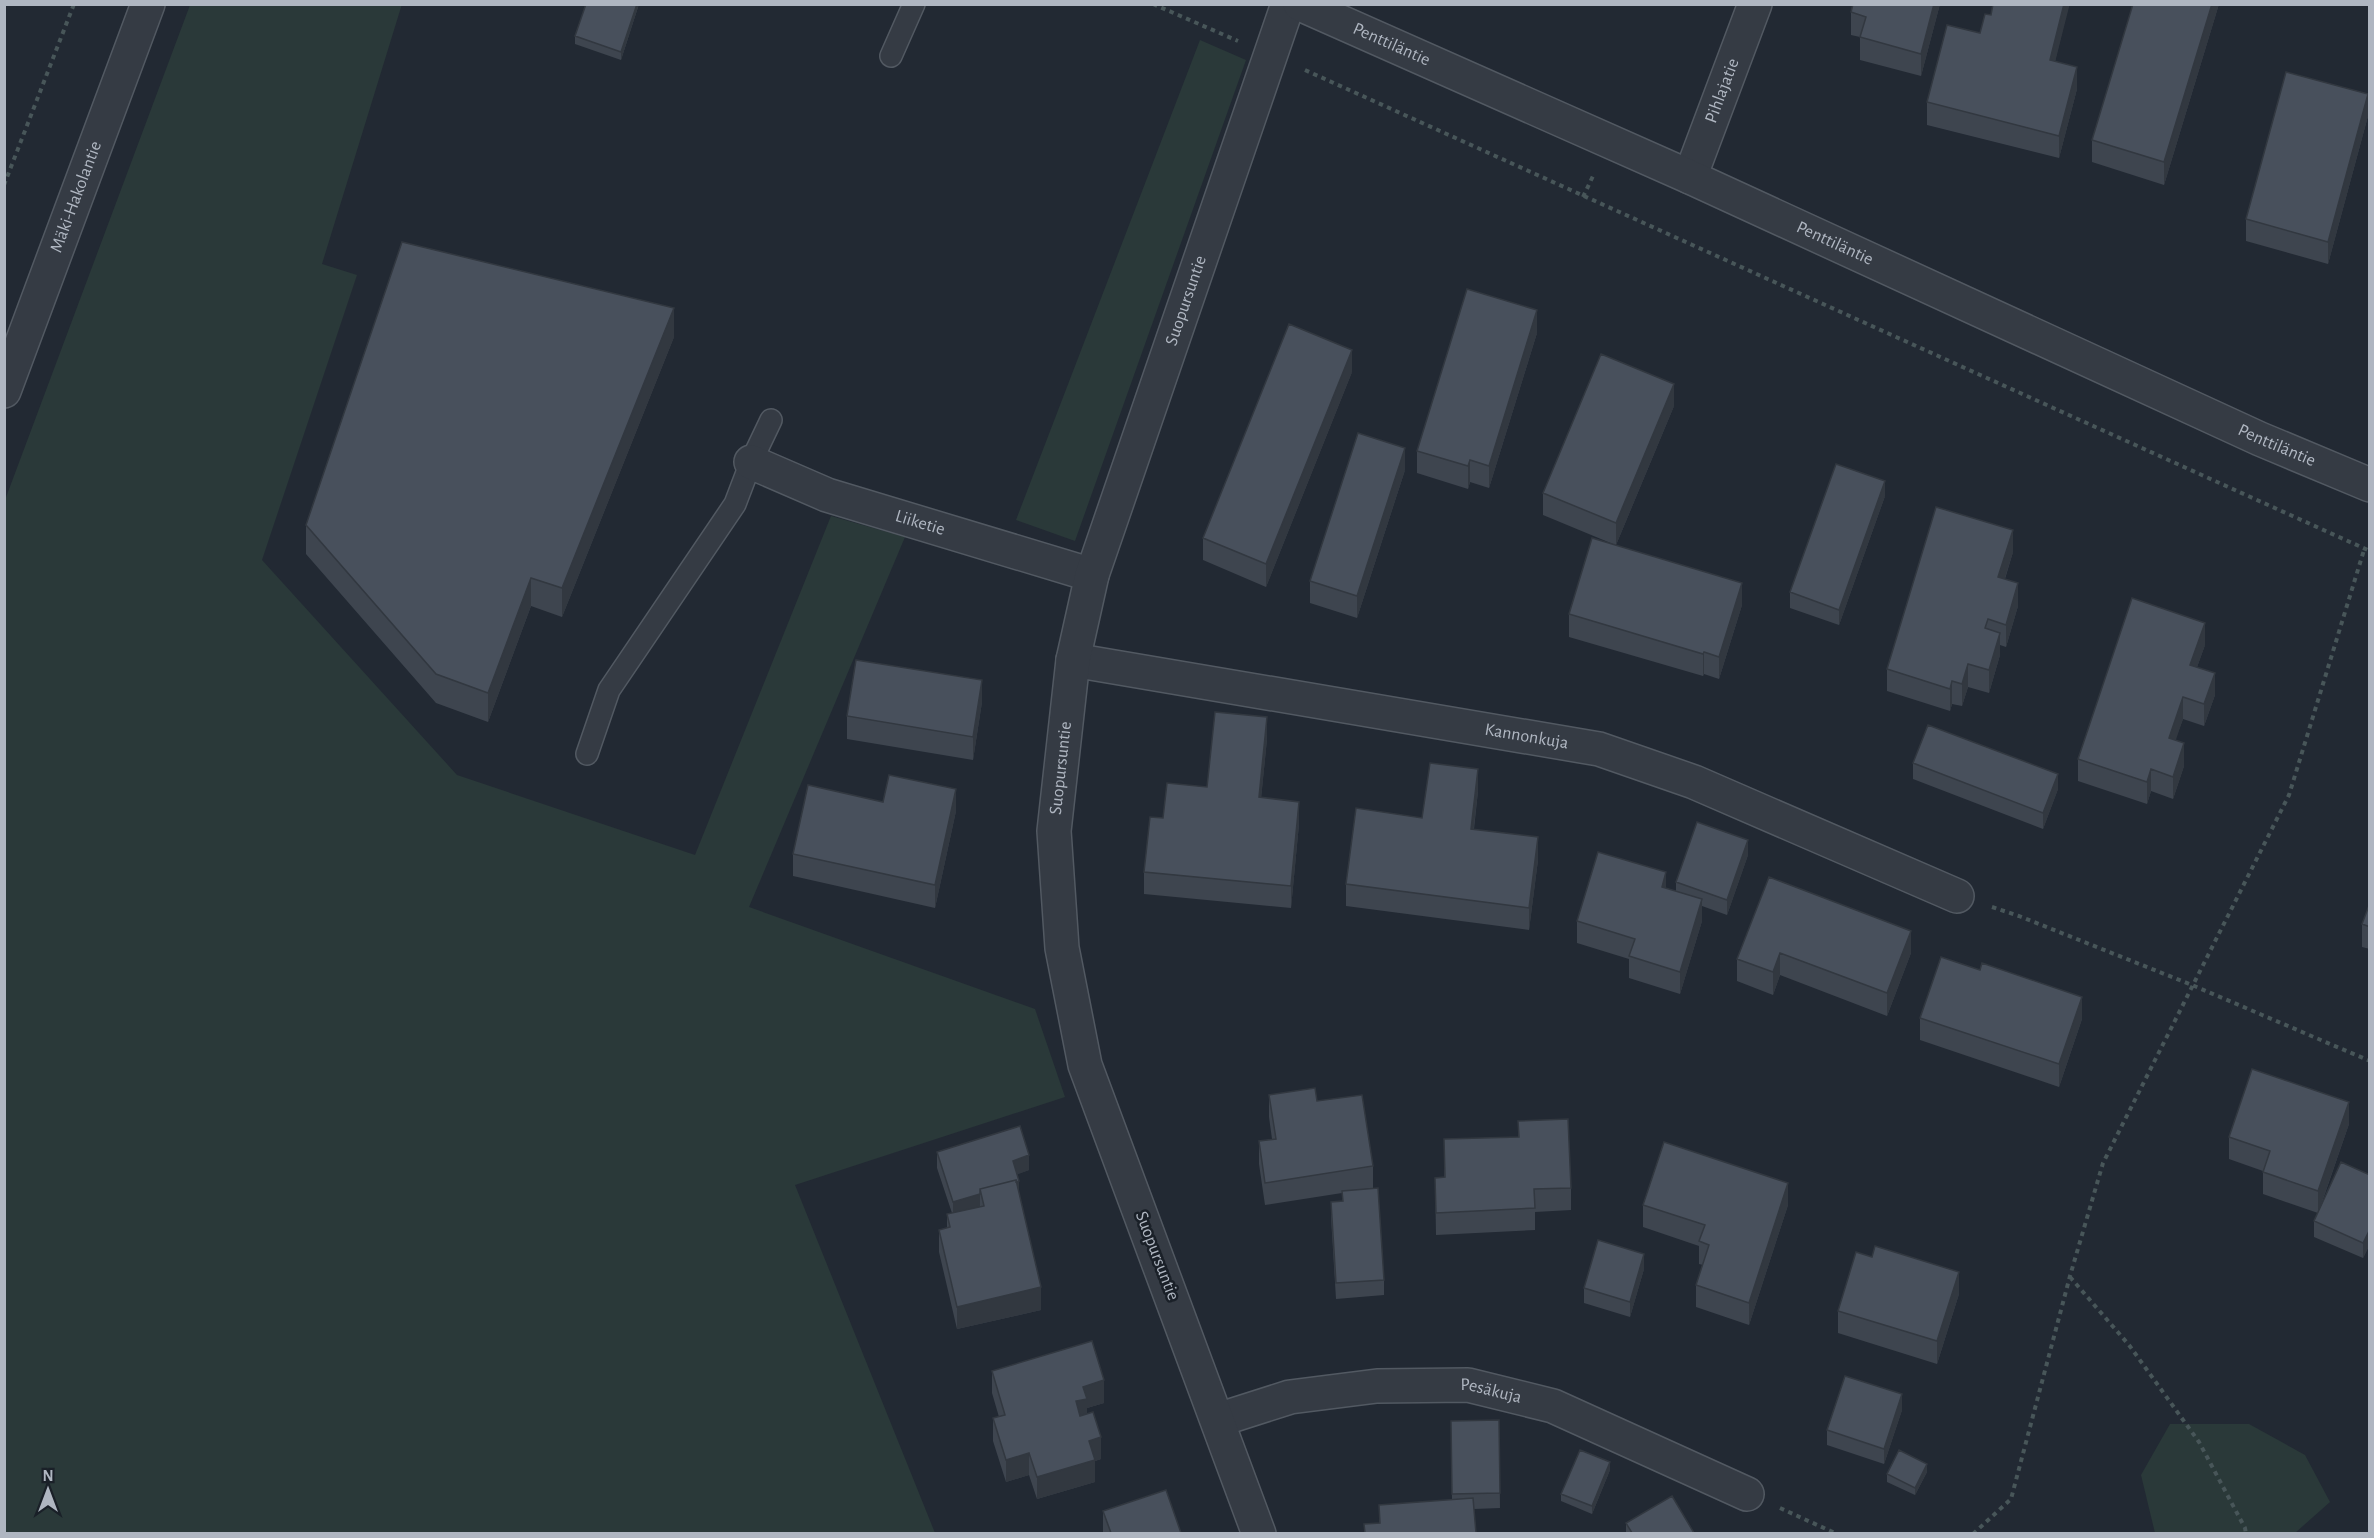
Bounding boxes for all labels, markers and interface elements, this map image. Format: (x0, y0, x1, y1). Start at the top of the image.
street label: Penttiläntie (1350, 20, 1433, 69)
street label: Pihlajatie (1702, 56, 1743, 126)
street label: Mäki-Hakolantie (47, 139, 105, 255)
street label: Penttiläntie (1794, 218, 1876, 269)
street label: Suopursuntie (1162, 253, 1210, 348)
street label: Penttiläntie (2235, 421, 2318, 470)
street label: Liiketie (893, 507, 947, 539)
street label: Suopursuntie (1047, 720, 1075, 816)
street label: Kannonkuja (1483, 721, 1570, 753)
street label: Suopursuntie (1132, 1209, 1182, 1303)
street label: Pesäkuja (1460, 1376, 1523, 1407)
north arrow (18, 1460, 78, 1520)
text: N (42, 1468, 54, 1484)

